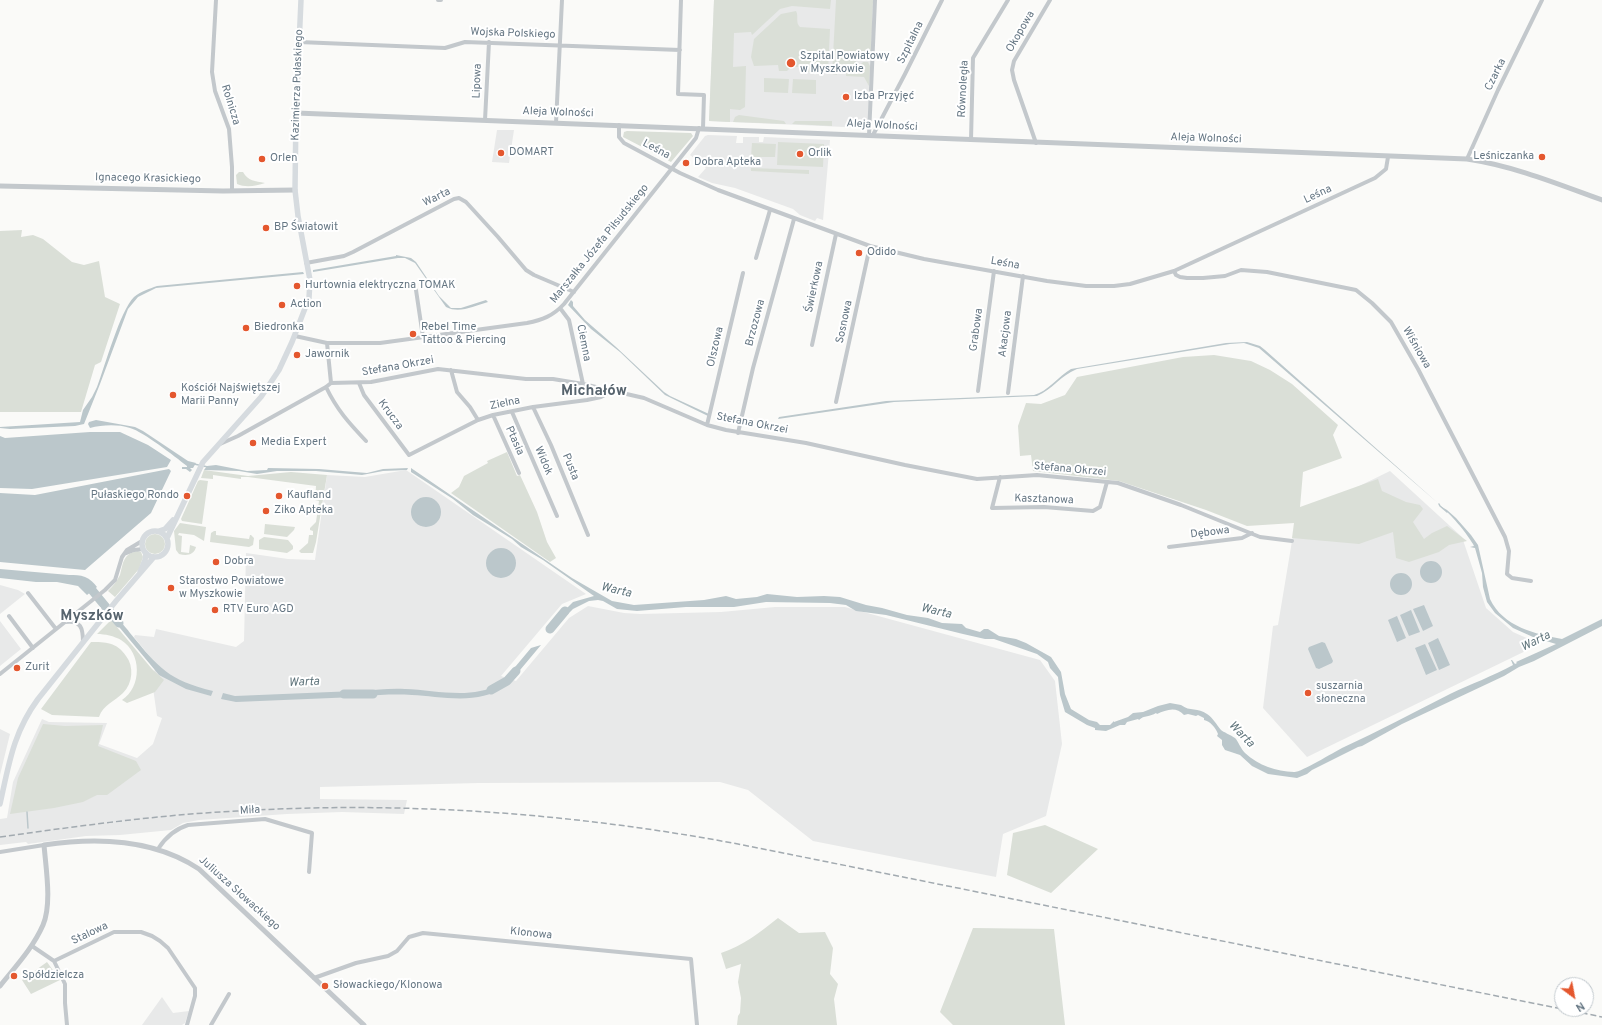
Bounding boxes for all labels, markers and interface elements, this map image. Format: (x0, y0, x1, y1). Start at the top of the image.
street label: Okopowa (1004, 9, 1038, 55)
street label: Szpitalna (895, 19, 927, 67)
street label: Wojska Polskiego (470, 26, 556, 42)
street label: Kazimierza Pułaskiego (289, 29, 307, 141)
place label: Szpital Powiatowy w Myszkowie (800, 50, 889, 76)
marker: Szpital Powiatowy w Myszkowie (785, 57, 797, 69)
street label: Czarka (1483, 57, 1509, 93)
street label: Równoległa (956, 60, 972, 118)
street label: Lipowa (471, 63, 485, 99)
street label: Rolnicza (218, 83, 242, 127)
place label: Izba Przyjęć (854, 90, 914, 104)
marker: Izba Przyjęć (841, 92, 851, 102)
street label: Aleja Wolności (522, 105, 594, 121)
street label: Aleja Wolności (846, 118, 918, 134)
street label: Aleja Wolności (1170, 131, 1242, 147)
street label: Leśna (640, 137, 672, 163)
place label: DOMART (509, 146, 554, 160)
place label: Orlik (808, 147, 832, 161)
marker: DOMART (496, 148, 506, 158)
marker: Orlik (795, 149, 805, 159)
place label: Leśniczanka (1473, 150, 1534, 164)
place label: Orlen (270, 152, 297, 166)
marker: Leśniczanka (1537, 152, 1547, 162)
marker: Orlen (257, 154, 267, 164)
place label: Dobra Apteka (694, 156, 761, 170)
marker: Dobra Apteka (681, 158, 691, 168)
street label: Ignacego Krasickiego (95, 171, 201, 187)
street label: Marszałka Józefa Piłsudskiego (548, 182, 652, 306)
street label: Leśna (1302, 183, 1334, 207)
street label: Warta (421, 186, 453, 210)
place label: BP Światowit (274, 221, 338, 235)
marker: BP Światowit (261, 223, 271, 233)
place label: Odido (867, 246, 896, 260)
marker: Odido (854, 248, 864, 258)
street label: Leśna (989, 255, 1021, 273)
street label: Świerkowa (803, 260, 827, 314)
place label: Hurtownia elektryczna TOMAK (305, 279, 456, 293)
marker: Hurtownia elektryczna TOMAK (292, 281, 302, 291)
place label: Action (290, 298, 322, 312)
street label: Brzozowa (743, 298, 769, 348)
street label: Sosnowa (834, 299, 856, 345)
marker: Action (277, 300, 287, 310)
street label: Grabowa (967, 308, 987, 352)
street label: Akacjowa (997, 310, 1015, 358)
place label: Biedronka (254, 321, 304, 335)
place label: Rebel Time Tattoo & Piercing (421, 321, 506, 347)
marker: Biedronka (241, 323, 251, 333)
street label: Ciemna (573, 323, 593, 363)
street label: Wiśniowa (1399, 325, 1433, 371)
street label: Olszowa (705, 326, 727, 368)
marker: Rebel Time Tattoo & Piercing (408, 329, 418, 339)
place label: Jawornik (305, 348, 350, 362)
marker: Jawornik (292, 350, 302, 360)
street label: Stefana Okrzei (361, 354, 435, 380)
place label: Kościół Najświętszej Marii Panny (181, 382, 280, 408)
district label: Michałów (561, 383, 627, 401)
marker: Kościół Najświętszej Marii Panny (168, 390, 178, 400)
street label: Zielna (489, 394, 521, 414)
street label: Krucza (374, 397, 406, 433)
street label: Stefana Okrzei (715, 411, 789, 437)
street label: Ptasia (502, 424, 526, 458)
place label: Media Expert (261, 436, 327, 450)
marker: Media Expert (248, 438, 258, 448)
street label: Widok (531, 445, 555, 477)
street label: Pusta (559, 452, 581, 482)
street label: Stefana Okrzei (1033, 460, 1107, 480)
place label: Pułaskiego Rondo (91, 489, 179, 503)
place label: Kaufland (287, 489, 331, 503)
marker: Pułaskiego Rondo (182, 491, 192, 501)
marker: Kaufland (274, 491, 284, 501)
street label: Kasztanowa (1014, 492, 1074, 508)
place label: Ziko Apteka (274, 504, 333, 518)
marker: Ziko Apteka (261, 506, 271, 516)
street label: Dębowa (1190, 524, 1230, 542)
place label: Dobra (224, 555, 254, 569)
marker: Dobra (211, 557, 221, 567)
place label: Starostwo Powiatowe w Myszkowie (179, 575, 284, 601)
water label: Warta (599, 581, 633, 601)
marker: Starostwo Powiatowe w Myszkowie (166, 583, 176, 593)
water label: Warta (919, 602, 953, 622)
place label: RTV Euro AGD (223, 603, 294, 617)
marker: RTV Euro AGD (210, 605, 220, 615)
district label: Myszków (60, 608, 124, 626)
water label: Warta (1519, 629, 1553, 655)
place label: Zurit (25, 661, 50, 675)
marker: Zurit (12, 663, 22, 673)
water label: Warta (288, 675, 320, 691)
place label: suszarnia słoneczna (1316, 680, 1366, 706)
marker: suszarnia słoneczna (1303, 688, 1313, 698)
water label: Warta (1225, 719, 1257, 751)
street label: Miła (240, 804, 260, 818)
street label: Juliusza Słowackiego (196, 854, 282, 934)
street label: Stalowa (70, 920, 110, 948)
street label: Klonowa (509, 925, 553, 943)
place label: Spółdzielcza (22, 969, 84, 983)
marker: Spółdzielcza (9, 971, 19, 981)
north arrow (1554, 977, 1594, 1017)
place label: Słowackiego/Klonowa (333, 979, 442, 993)
marker: Słowackiego/Klonowa (320, 981, 330, 991)
text: N (1573, 998, 1587, 1014)

